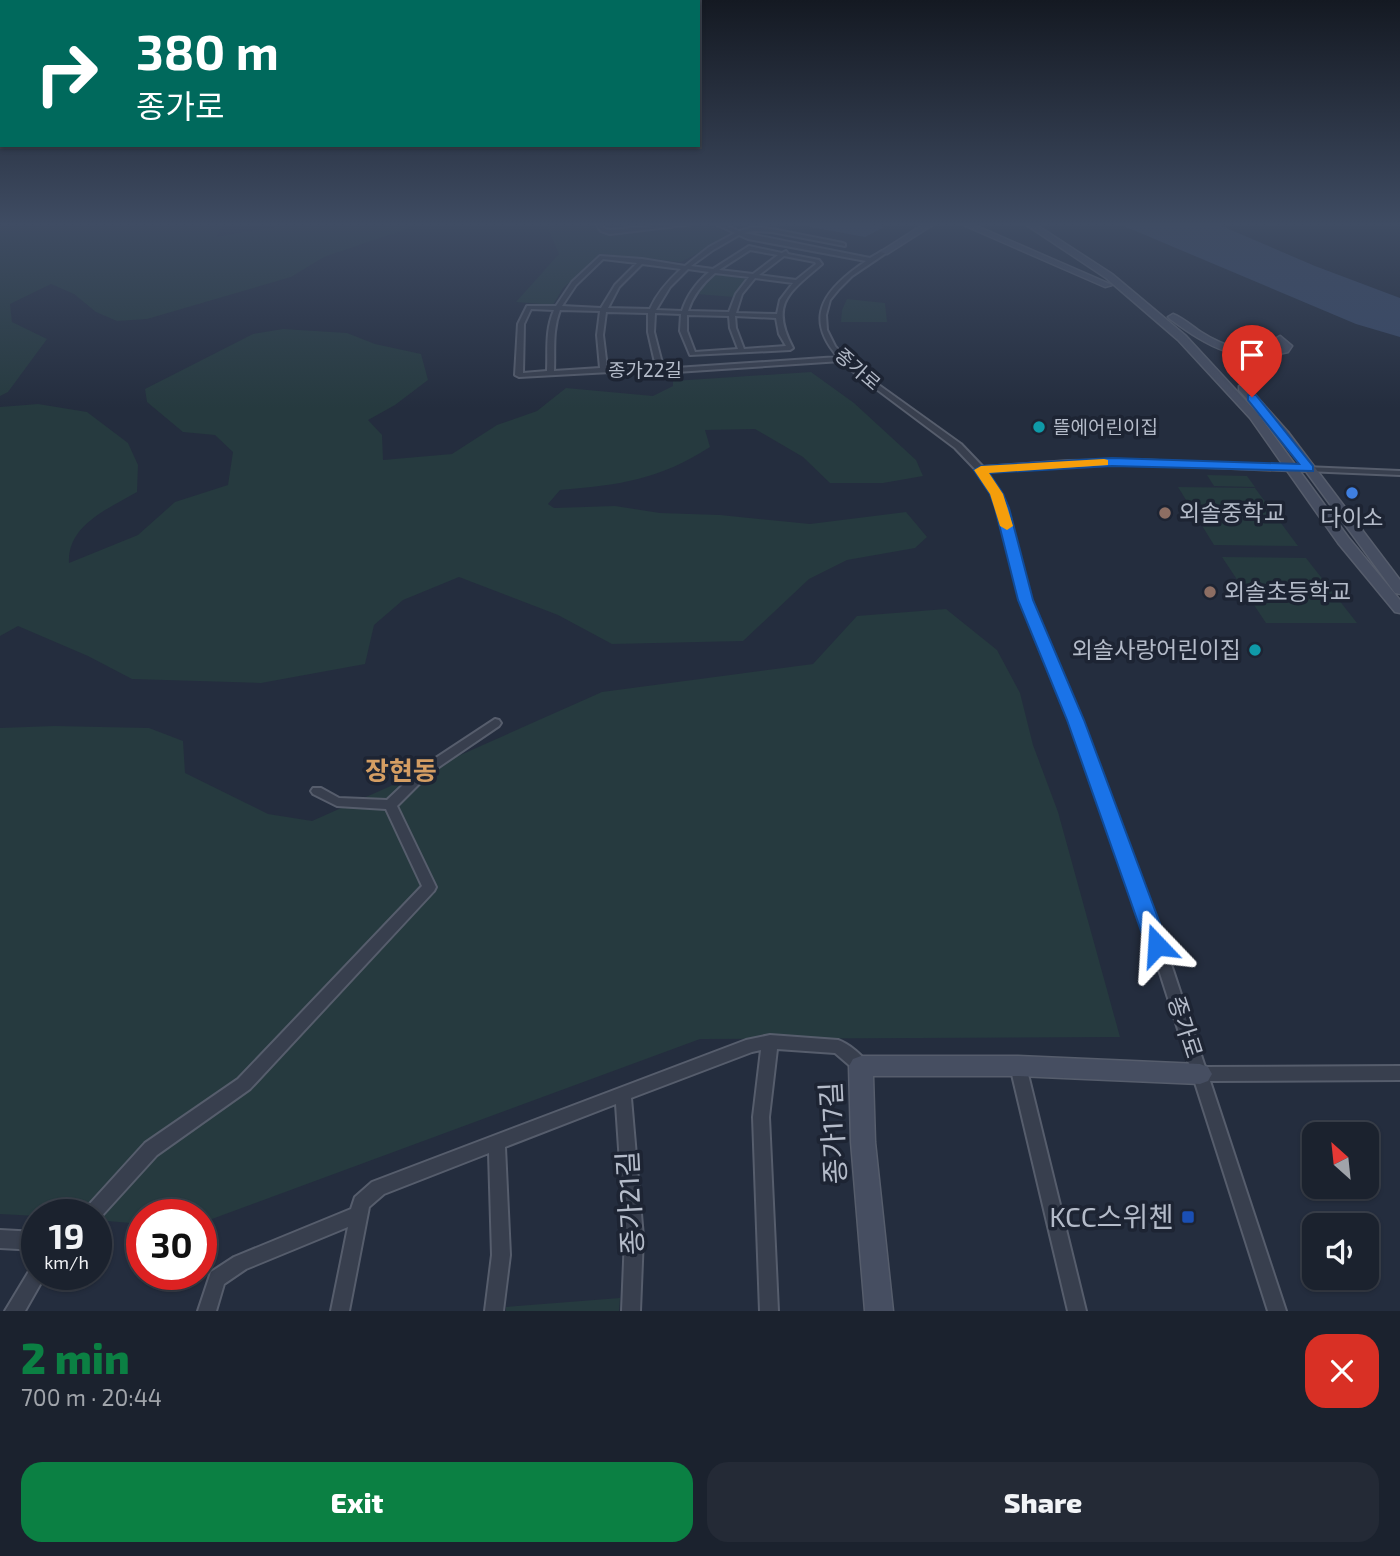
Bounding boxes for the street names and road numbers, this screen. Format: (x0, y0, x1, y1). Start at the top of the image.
street label: 종가로 (831, 343, 886, 395)
street label: 종가22길 (608, 358, 682, 381)
street label: 종가로 (1163, 992, 1209, 1061)
street label: 종가17길 (812, 1081, 852, 1185)
street label: 종가21길 (609, 1150, 649, 1256)

